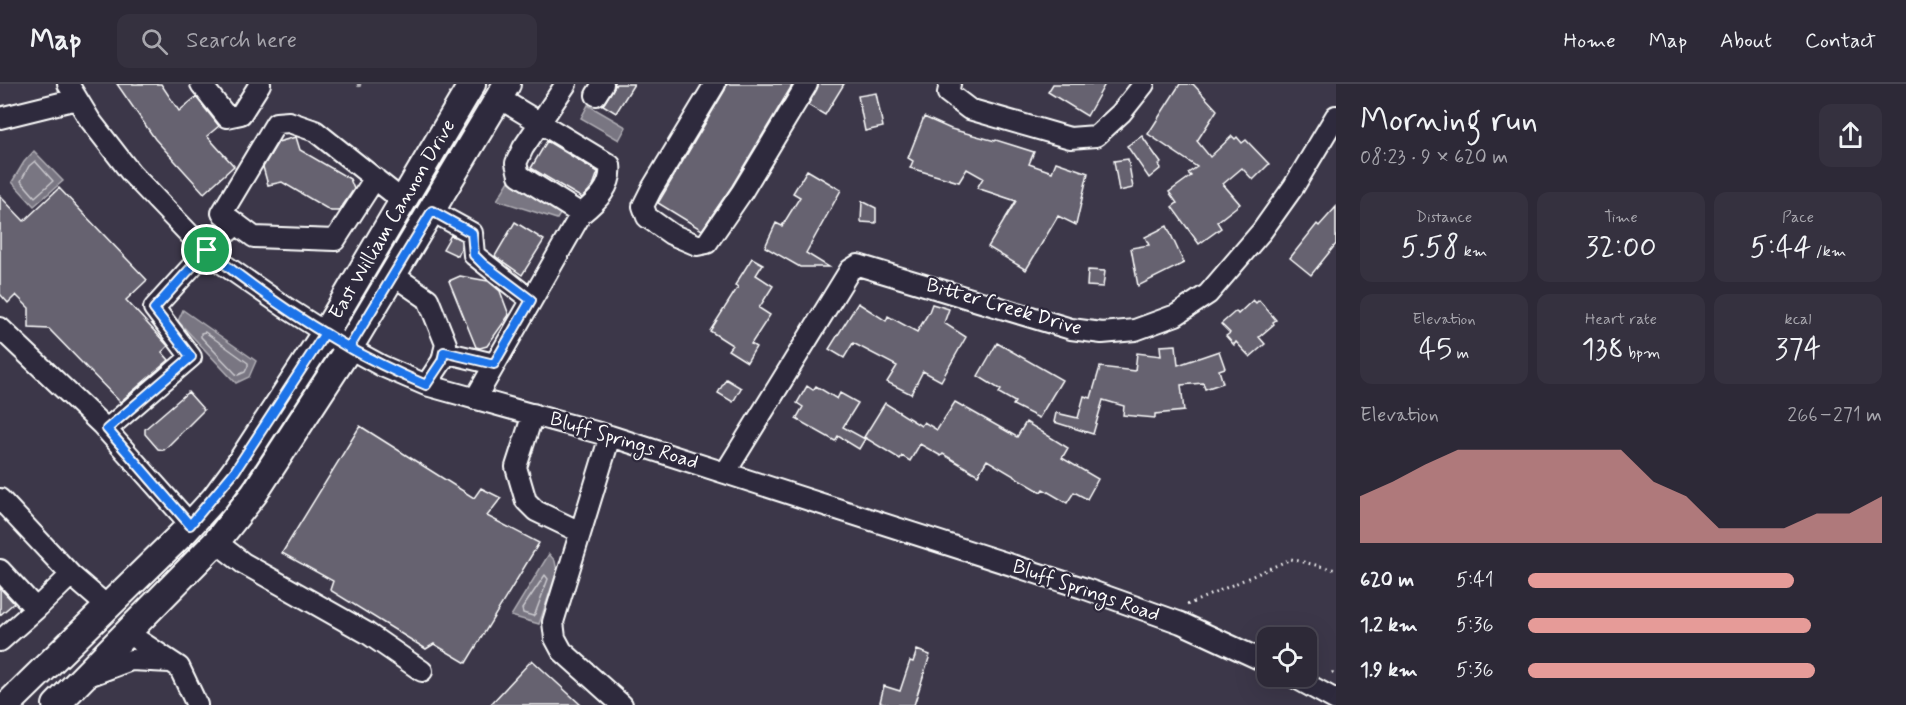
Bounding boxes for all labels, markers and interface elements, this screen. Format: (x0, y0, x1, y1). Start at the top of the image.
search box (117, 14, 537, 68)
text: Map (30, 23, 81, 60)
icon: search (138, 25, 171, 58)
text: Search here (186, 27, 297, 55)
text: Home (1564, 27, 1616, 55)
text: Map (1649, 27, 1687, 55)
text: About (1720, 27, 1772, 55)
text: Contact (1805, 27, 1876, 55)
text: Morning run (1360, 99, 1538, 143)
button: share (1819, 104, 1882, 167)
street label: East William Cannon Drive (323, 114, 462, 324)
text: 08:23 · 9 × 620 m (1360, 144, 1508, 171)
text: Distance (1416, 207, 1472, 228)
text: Time (1604, 207, 1638, 228)
text: Pace (1782, 207, 1814, 228)
pin (181, 224, 232, 275)
text: 5.58 (1401, 228, 1460, 267)
text: 32:00 (1585, 228, 1657, 267)
text: 5:44 (1750, 228, 1812, 267)
icon: arrive (190, 233, 223, 266)
text: km (1460, 241, 1487, 262)
text: /km (1812, 241, 1846, 262)
street label: Bitter Creek Drive (923, 272, 1085, 342)
text: Elevation (1413, 309, 1476, 330)
text: Heart rate (1585, 309, 1657, 330)
text: kcal (1785, 309, 1811, 330)
text: 45 (1419, 330, 1452, 369)
text: 138 (1582, 330, 1624, 369)
text: 374 (1775, 330, 1821, 369)
text: m (1452, 343, 1469, 364)
text: bpm (1624, 343, 1660, 364)
text: Elevation (1360, 402, 1439, 429)
text: 266–271 m (1787, 402, 1882, 429)
street label: Bluff Springs Road (546, 406, 702, 477)
street label: Bluff Springs Road (1009, 553, 1163, 630)
text: 620 m (1360, 567, 1414, 594)
text: 5:41 (1456, 567, 1494, 594)
text: 1.2 km (1360, 612, 1417, 639)
text: 5:36 (1456, 612, 1493, 639)
map controls (1257, 627, 1317, 687)
button: locate (1257, 627, 1317, 687)
text: 1.9 km (1360, 657, 1418, 684)
text: 5:36 (1456, 657, 1493, 684)

